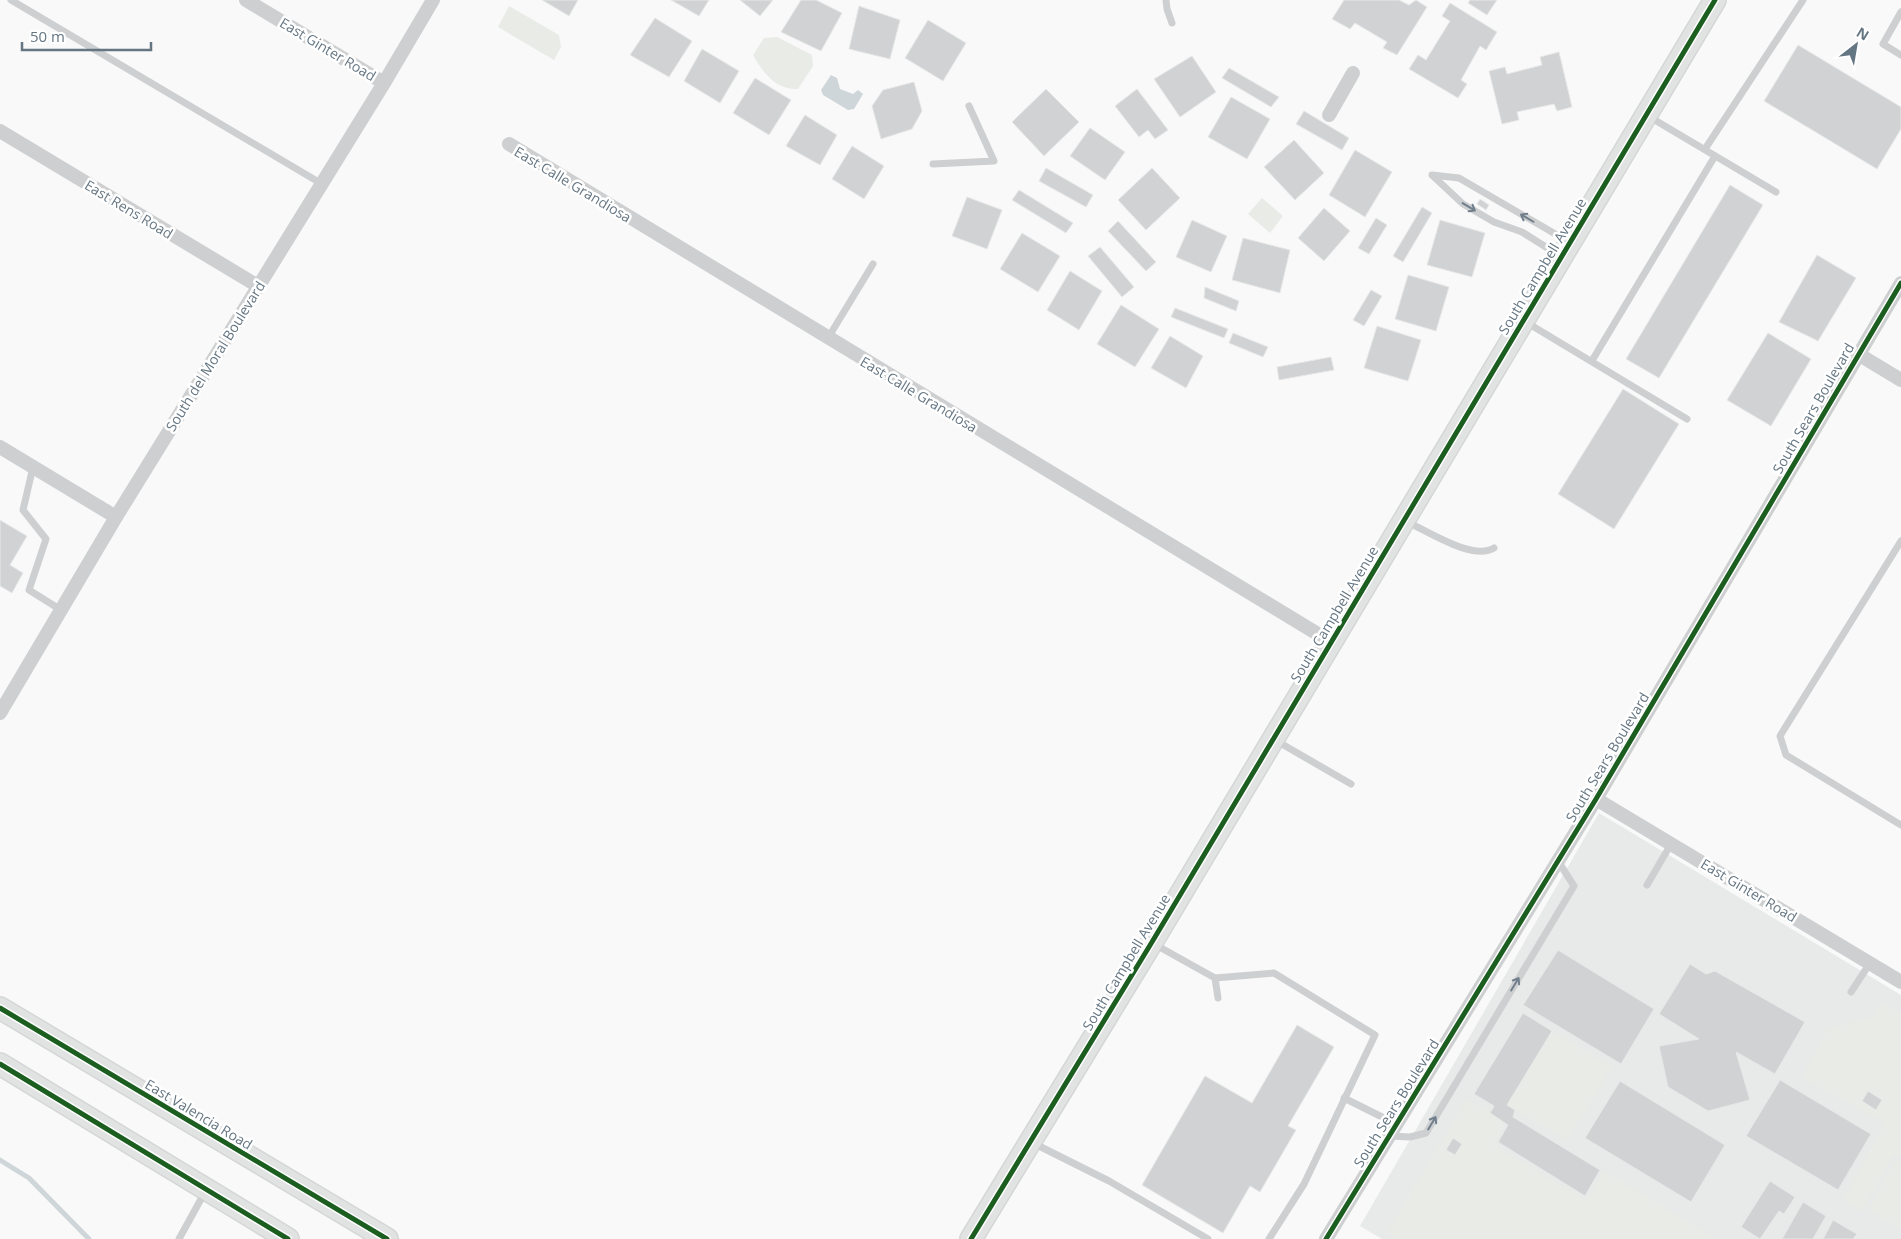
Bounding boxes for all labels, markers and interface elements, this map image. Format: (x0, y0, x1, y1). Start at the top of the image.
street label: East Ginter Road (276, 13, 380, 85)
scale bar (22, 20, 151, 52)
north arrow (1831, 20, 1881, 70)
text: N (1853, 22, 1873, 45)
text: 50 m (30, 26, 65, 46)
street label: East Calle Grandiosa (511, 142, 635, 226)
street label: East Rens Road (81, 175, 177, 243)
street label: South Campbell Avenue (1494, 194, 1590, 338)
one-way arrow (1461, 203, 1475, 213)
one-way arrow (1520, 212, 1534, 222)
street label: South del Moral Boulevard (161, 277, 269, 435)
street label: South Sears Boulevard (1768, 339, 1858, 477)
street label: East Calle Grandiosa (857, 352, 981, 436)
street label: South Campbell Avenue (1286, 542, 1382, 686)
street label: South Sears Boulevard (1561, 689, 1653, 825)
street label: East Ginter Road (1697, 854, 1801, 926)
street label: South Campbell Avenue (1078, 890, 1174, 1034)
one-way arrow (1511, 977, 1521, 991)
street label: South Sears Boulevard (1349, 1035, 1443, 1171)
street label: East Valencia Road (142, 1074, 256, 1154)
one-way arrow (1427, 1117, 1437, 1131)

